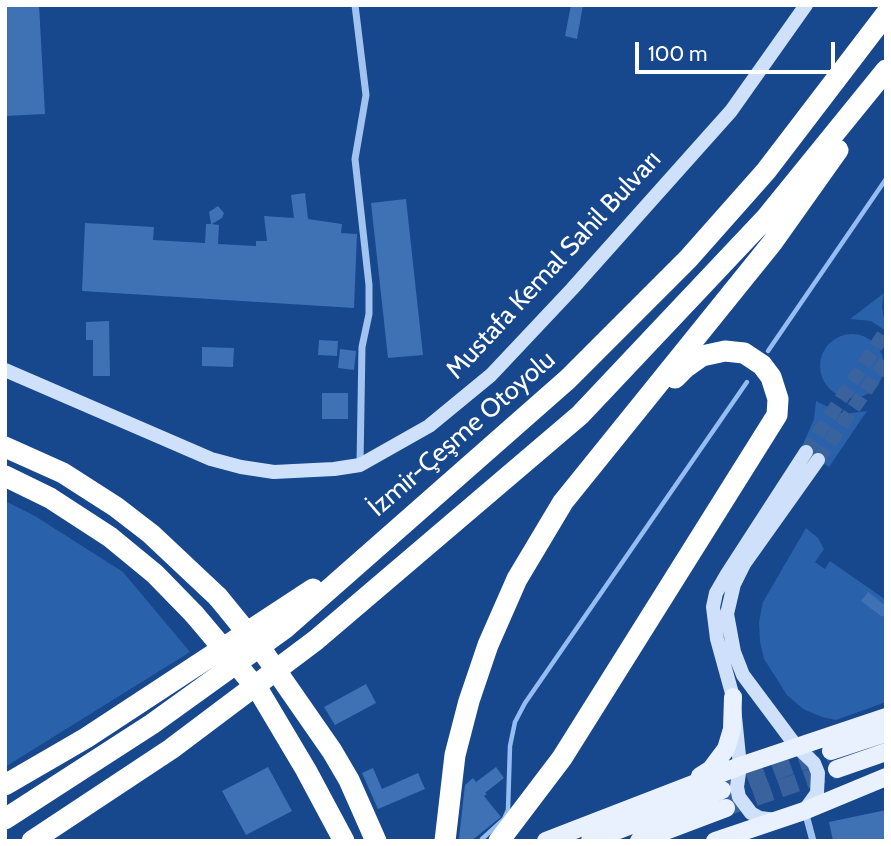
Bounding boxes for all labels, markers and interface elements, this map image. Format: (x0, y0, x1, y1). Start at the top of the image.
scale bar (639, 28, 838, 72)
text: 100 m (648, 41, 707, 66)
street label: Mustafa Kemal Sahil Bulvarı (440, 144, 668, 386)
street label: İzmir-Çeşme Otoyolu (362, 344, 562, 524)

